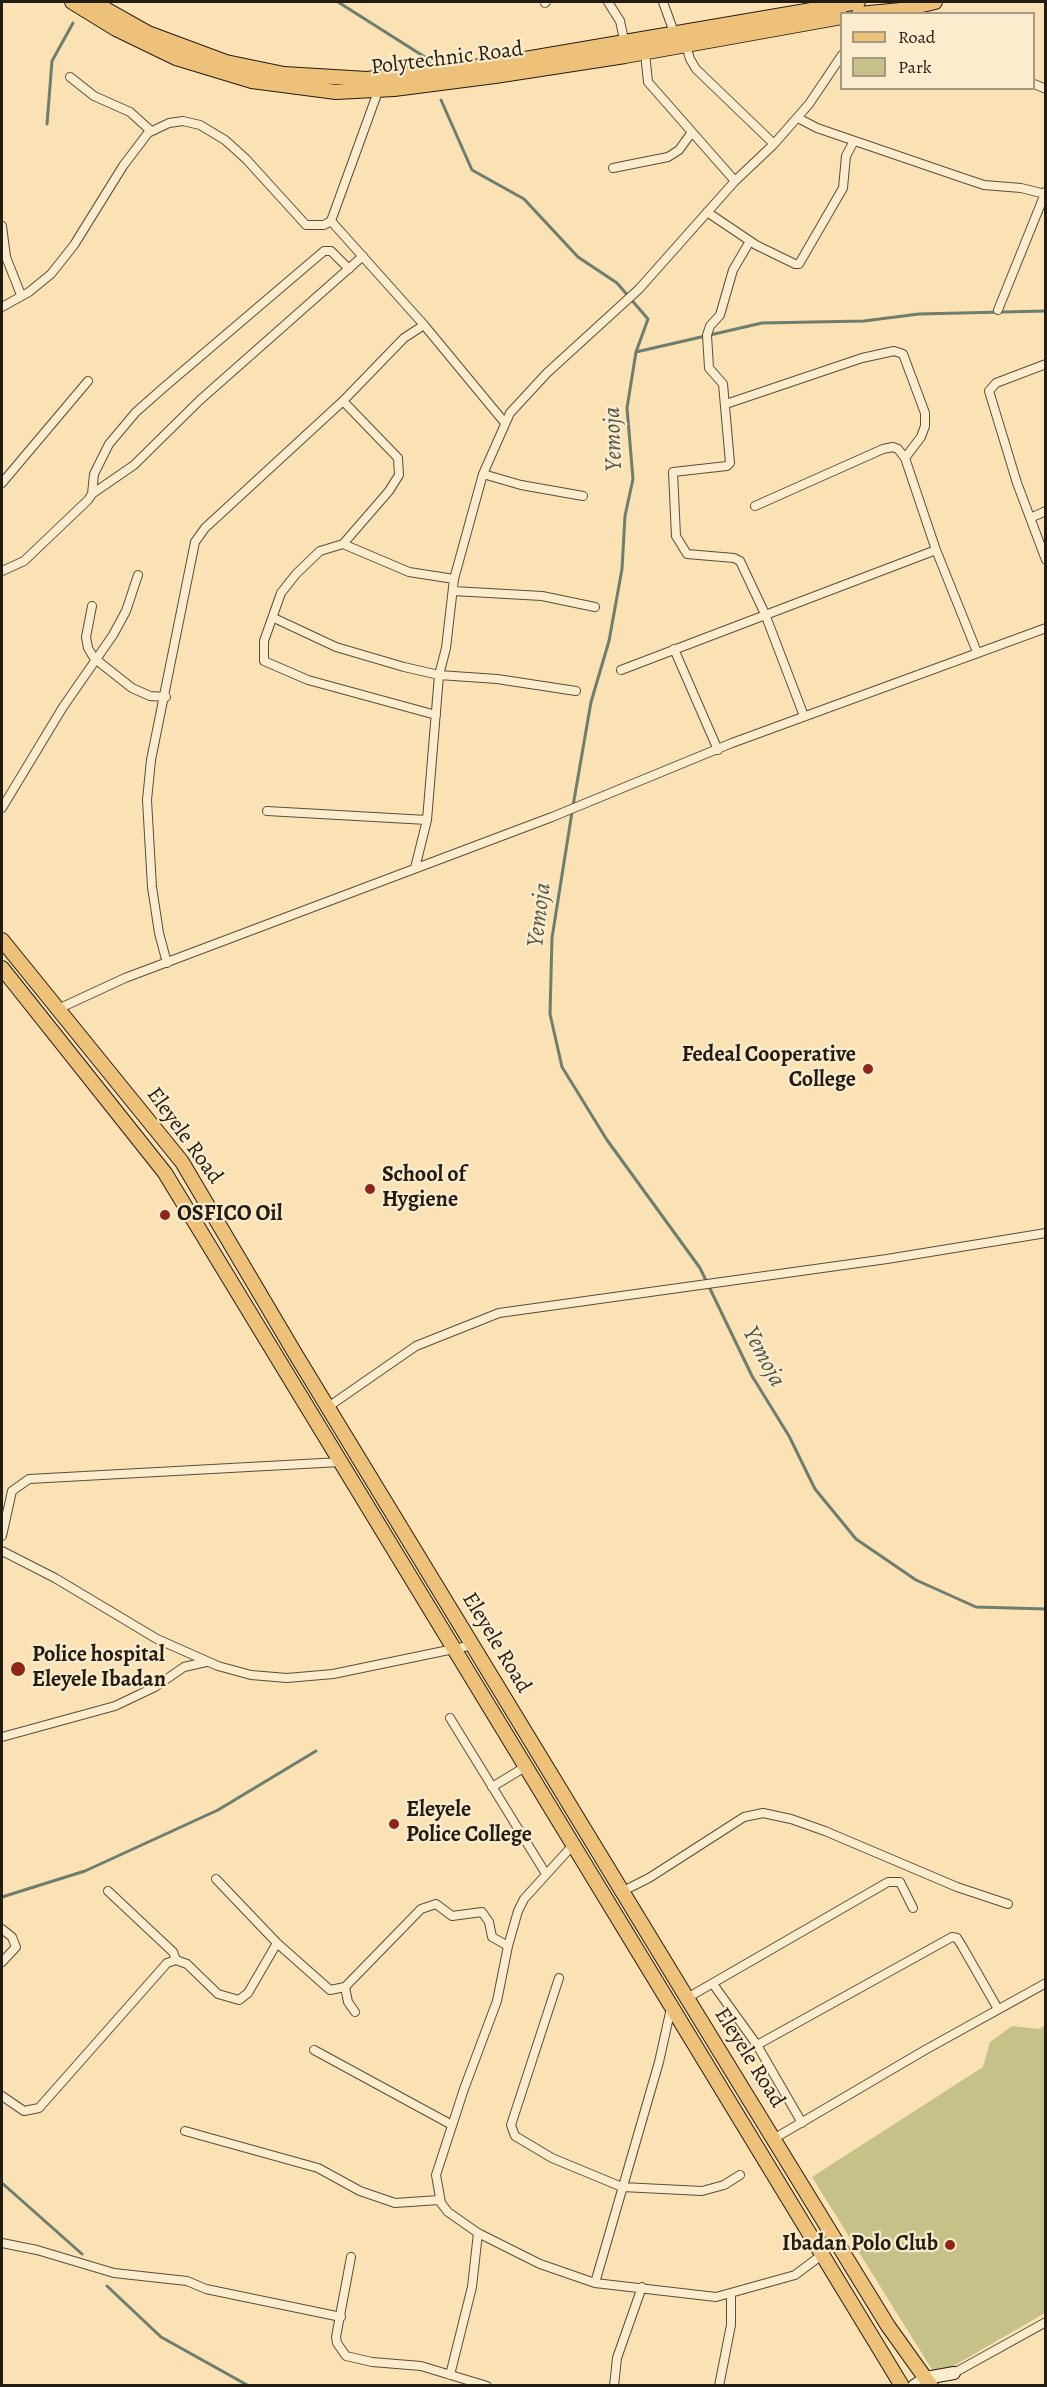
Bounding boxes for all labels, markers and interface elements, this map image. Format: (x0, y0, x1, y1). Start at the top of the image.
legend (840, 12, 1035, 90)
text: Road (898, 25, 935, 49)
street label: Polytechnic Road (369, 37, 525, 81)
text: Park (898, 55, 932, 79)
water label: Yemoja (598, 406, 630, 472)
water label: Yemoja (522, 881, 558, 949)
place label: Fedeal Cooperative College (682, 1043, 856, 1094)
marker: Fedeal Cooperative College (861, 1062, 875, 1076)
street label: Eleyele Road (140, 1083, 228, 1189)
place label: School of Hygiene (382, 1163, 466, 1214)
marker: School of Hygiene (363, 1182, 377, 1196)
place label: OSFICO Oil (177, 1202, 282, 1228)
marker: OSFICO Oil (158, 1208, 172, 1222)
water label: Yemoja (735, 1322, 791, 1392)
street label: Eleyele Road (456, 1588, 536, 1698)
place label: Police hospital Eleyele Ibadan (32, 1643, 166, 1694)
marker: Police hospital Eleyele Ibadan (9, 1660, 27, 1678)
place label: Eleyele Police College (406, 1798, 532, 1850)
marker: Eleyele Police College (387, 1817, 401, 1831)
street label: Eleyele Road (708, 2003, 790, 2113)
place label: Ibadan Polo Club (782, 2232, 938, 2258)
marker: Ibadan Polo Club (943, 2238, 957, 2252)

